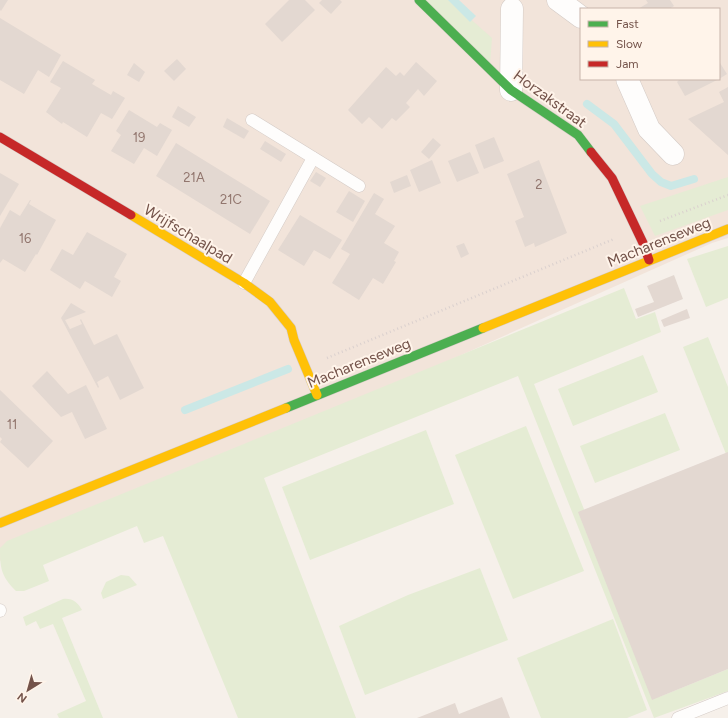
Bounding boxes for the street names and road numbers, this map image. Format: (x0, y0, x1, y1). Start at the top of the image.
street label: Horzakstraat (510, 66, 590, 132)
street label: Wrijfschaalpad (141, 201, 235, 267)
street label: Macharenseweg (605, 213, 713, 271)
street label: Macharenseweg (305, 334, 413, 392)

